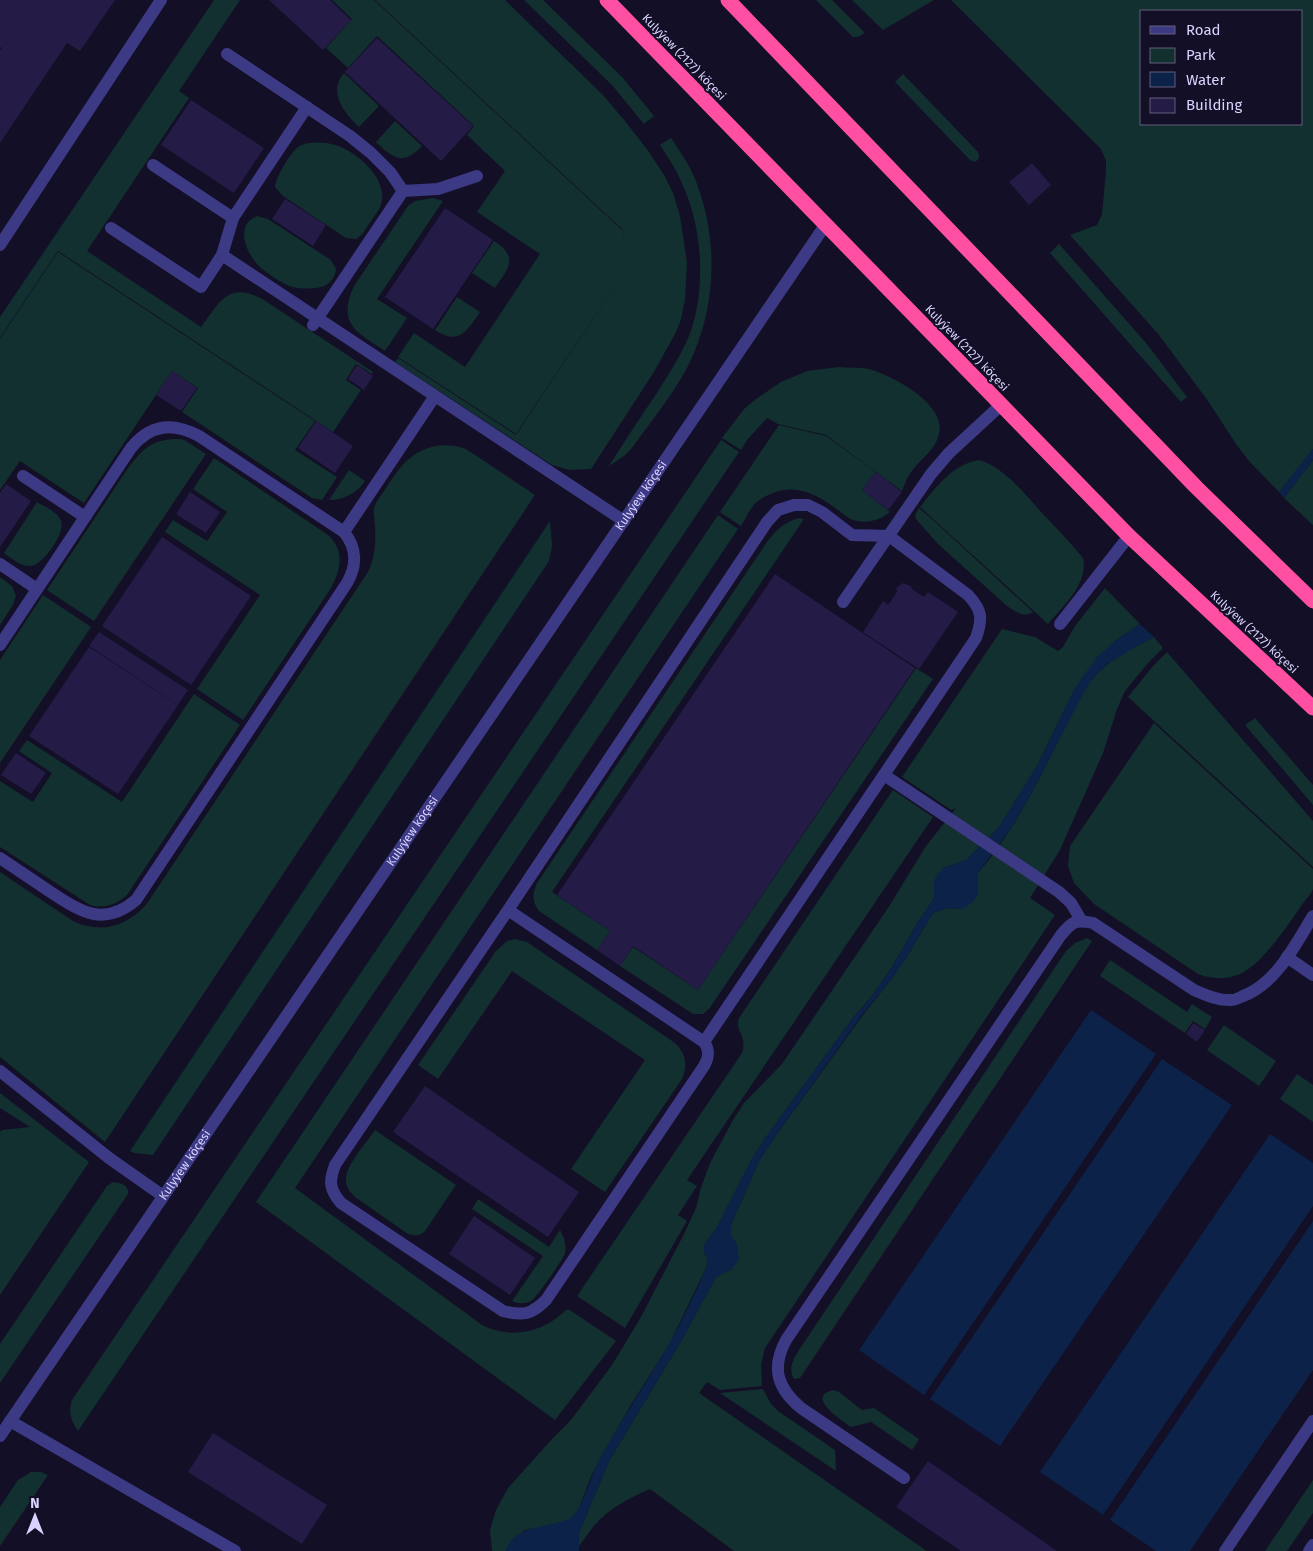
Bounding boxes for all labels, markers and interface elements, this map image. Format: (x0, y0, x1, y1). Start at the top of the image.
legend (1140, 10, 1303, 125)
street label: Kulyýew (2127) köçesi (639, 11, 729, 103)
text: Road (1186, 21, 1221, 39)
text: Park (1186, 46, 1216, 64)
text: Water (1186, 71, 1225, 89)
text: Building (1186, 96, 1242, 114)
street label: Kulyýew (2127) köçesi (922, 302, 1012, 394)
street label: Kulyýew köçesi (612, 458, 670, 533)
street label: Kulyýew (2127) köçesi (1207, 588, 1301, 676)
street label: Kulyýew köçesi (383, 793, 441, 869)
street label: Kulyýew köçesi (156, 1127, 213, 1203)
north arrow (10, 1491, 60, 1541)
text: N (30, 1495, 40, 1512)

